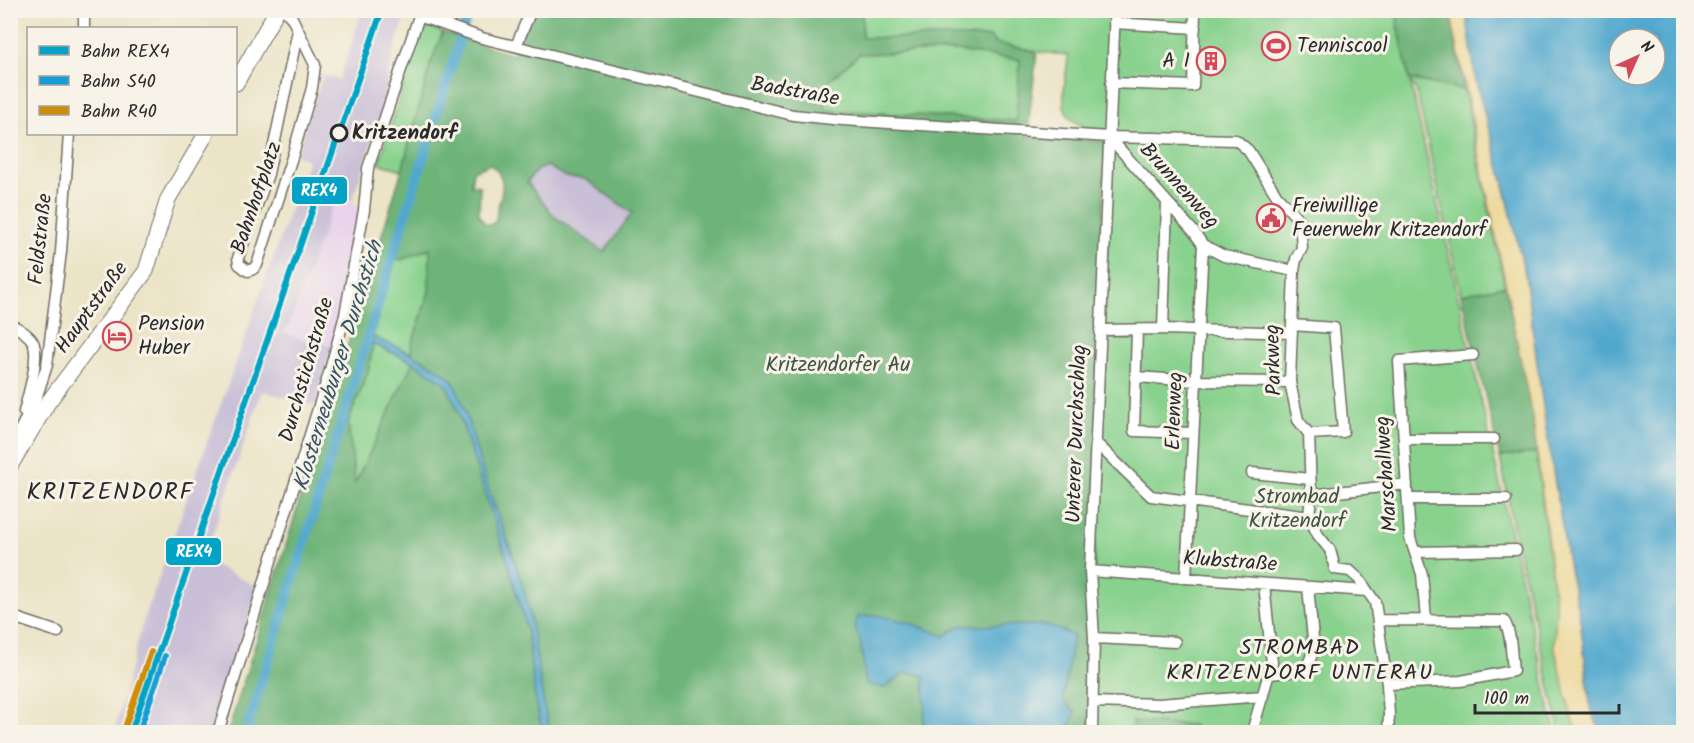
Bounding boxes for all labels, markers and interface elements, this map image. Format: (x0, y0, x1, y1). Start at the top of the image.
legend (27, 27, 237, 135)
north arrow (1607, 27, 1667, 87)
sports icon: Tenniscool (1260, 30, 1292, 62)
place label: Tenniscool (1297, 30, 1388, 63)
text: N (1634, 35, 1659, 60)
text: Bahn REX4 (81, 38, 170, 67)
place label: A I (1162, 45, 1190, 78)
building icon: A I (1195, 45, 1227, 77)
text: Bahn S40 (81, 68, 156, 97)
street label: Badstraße (748, 68, 842, 116)
text: Bahn R40 (81, 98, 157, 127)
place label: Kritzendorf (352, 117, 459, 150)
marker: Kritzendorf (330, 124, 348, 142)
street label: Brunnenweg (1131, 135, 1227, 237)
street label: Bahnhofplatz (222, 137, 292, 259)
line badge: REX4 (291, 176, 348, 205)
text: REX4 (301, 179, 338, 204)
place label: Freiwillige Feuerwehr Kritzendorf (1292, 190, 1488, 247)
street label: Feldstraße (20, 191, 62, 286)
public building icon: Freiwillige Feuerwehr Kritzendorf (1255, 202, 1287, 234)
water label: Klosterneuburger Durchstich (284, 235, 394, 495)
street label: Hauptstraße (47, 254, 137, 361)
street label: Durchstichstraße (271, 293, 344, 446)
place label: Pension Huber (138, 308, 205, 365)
hotel icon: Pension Huber (101, 320, 133, 352)
street label: Parkweg (1256, 324, 1292, 396)
street label: Unterer Durchschlag (1057, 344, 1097, 524)
park label: Kritzendorfer Au (766, 349, 910, 382)
street label: Erlenweg (1157, 371, 1193, 451)
street label: Marschallweg (1366, 415, 1408, 533)
district label: KRITZENDORF (27, 473, 194, 512)
park label: Strombad Kritzendorf (1248, 481, 1348, 538)
line badge: REX4 (165, 537, 222, 566)
text: REX4 (176, 540, 213, 565)
street label: Klubstraße (1182, 542, 1279, 582)
district label: STROMBAD KRITZENDORF UNTERAU (1166, 631, 1434, 691)
scale bar (1475, 677, 1619, 715)
text: 100 m (1484, 685, 1529, 714)

